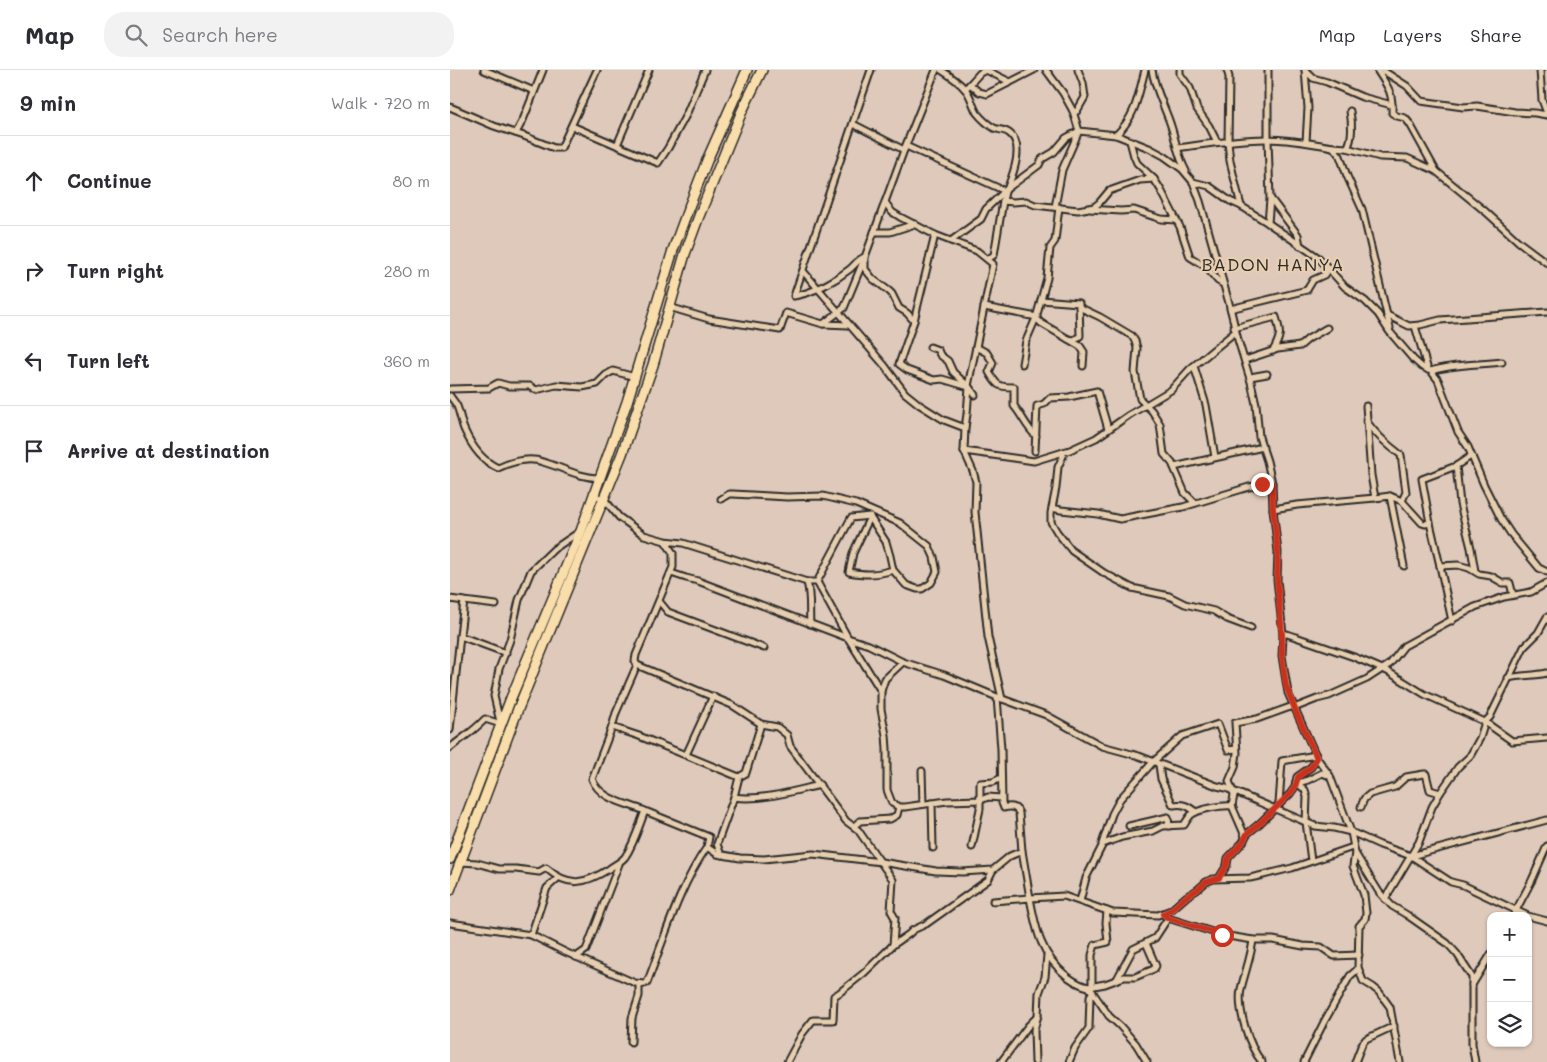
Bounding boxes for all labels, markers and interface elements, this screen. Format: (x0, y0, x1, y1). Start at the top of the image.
search box (104, 12, 454, 57)
text: Map (25, 19, 74, 50)
icon: search (122, 21, 150, 49)
text: Search here (162, 22, 278, 47)
text: Map (1319, 23, 1355, 47)
text: Layers (1383, 23, 1442, 47)
text: Share (1470, 23, 1522, 47)
text: 9 min (20, 89, 76, 116)
text: Walk · 720 m (331, 92, 430, 113)
icon: ahead (20, 167, 48, 195)
text: Continue (67, 168, 152, 193)
text: 80 m (393, 170, 430, 191)
district label: BADON HANYA (1201, 252, 1345, 276)
icon: right (20, 257, 48, 285)
text: Turn right (67, 258, 164, 283)
text: 280 m (384, 260, 430, 281)
icon: left (20, 347, 48, 375)
text: Turn left (67, 348, 150, 373)
text: 360 m (383, 350, 430, 371)
icon: arrive (20, 437, 48, 465)
text: Arrive at destination (67, 438, 270, 463)
route end (1251, 473, 1274, 496)
map controls (1487, 912, 1532, 1047)
button: + (1487, 912, 1532, 957)
route start (1211, 924, 1234, 947)
button: − (1487, 957, 1532, 1002)
button: layers (1487, 1002, 1532, 1047)

